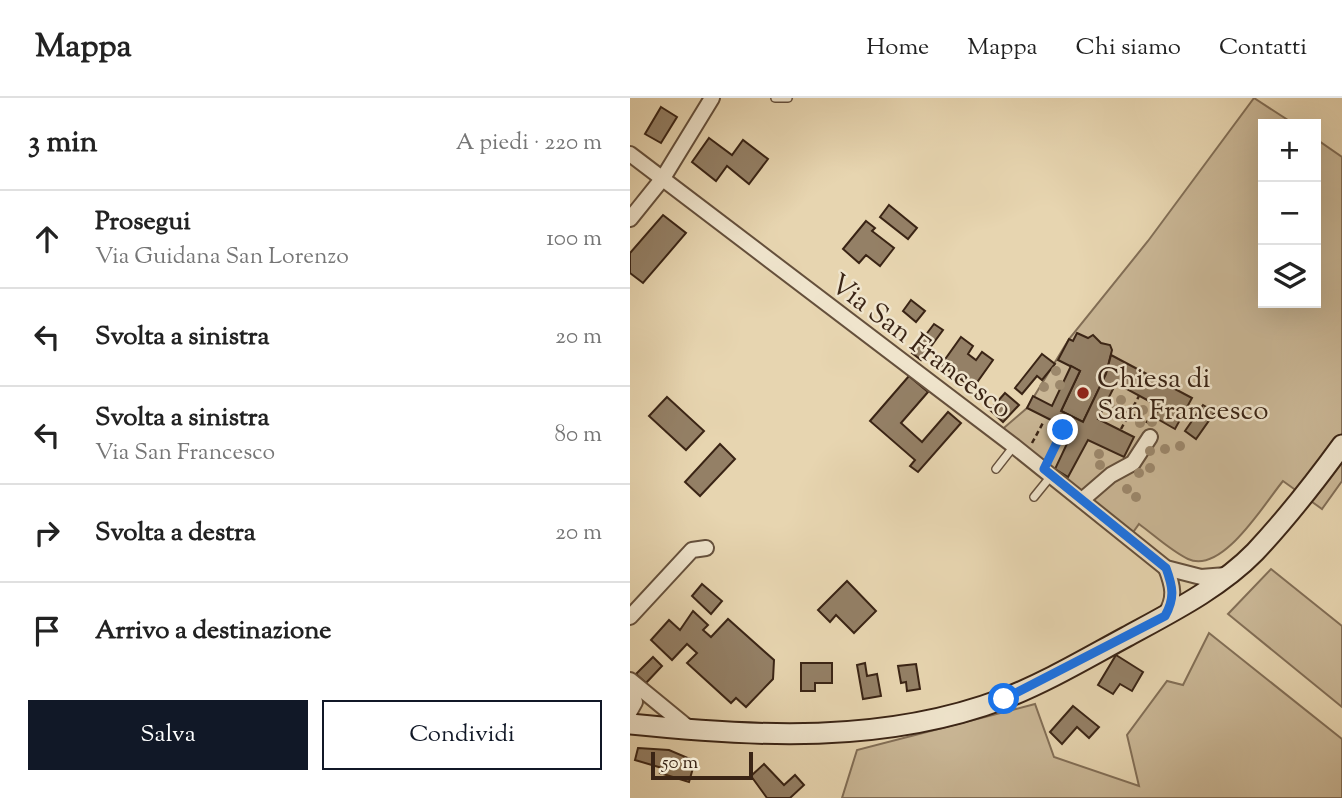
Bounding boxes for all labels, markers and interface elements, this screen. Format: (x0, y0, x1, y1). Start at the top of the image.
text: Mappa (35, 24, 132, 72)
text: Home (866, 31, 929, 65)
text: Mappa (967, 31, 1038, 65)
text: Chi siamo (1076, 31, 1181, 65)
text: Contatti (1219, 31, 1307, 65)
map controls (1258, 119, 1321, 308)
button: + (1258, 119, 1321, 182)
text: 3 min (28, 122, 98, 165)
text: A piedi · 220 m (456, 127, 602, 160)
button: − (1258, 182, 1321, 245)
text: Prosegui (95, 204, 191, 241)
icon: ahead (28, 220, 66, 258)
text: 100 m (546, 223, 602, 256)
text: Via Guidana San Lorenzo (95, 241, 349, 274)
button: layers (1258, 245, 1321, 308)
street label: Via San Francesco (821, 265, 1020, 429)
icon: left (28, 318, 66, 356)
text: Svolta a sinistra (95, 319, 270, 356)
text: 20 m (555, 321, 602, 354)
place label: Chiesa di San Francesco (1097, 360, 1269, 432)
marker: Chiesa di San Francesco (1075, 385, 1091, 401)
text: Svolta a sinistra (95, 400, 270, 437)
route end (1047, 414, 1078, 445)
icon: left (28, 416, 66, 454)
text: 80 m (554, 419, 602, 452)
text: Via San Francesco (95, 437, 275, 470)
icon: right (28, 514, 66, 552)
text: Svolta a destra (95, 515, 256, 552)
text: 20 m (555, 517, 602, 550)
icon: arrive (28, 612, 66, 650)
text: Arrivo a destinazione (95, 613, 331, 650)
route start (988, 683, 1019, 714)
button: Salva (28, 700, 308, 770)
button: Condividi (322, 700, 602, 770)
scale bar (651, 749, 752, 781)
text: 50 m (662, 750, 698, 777)

